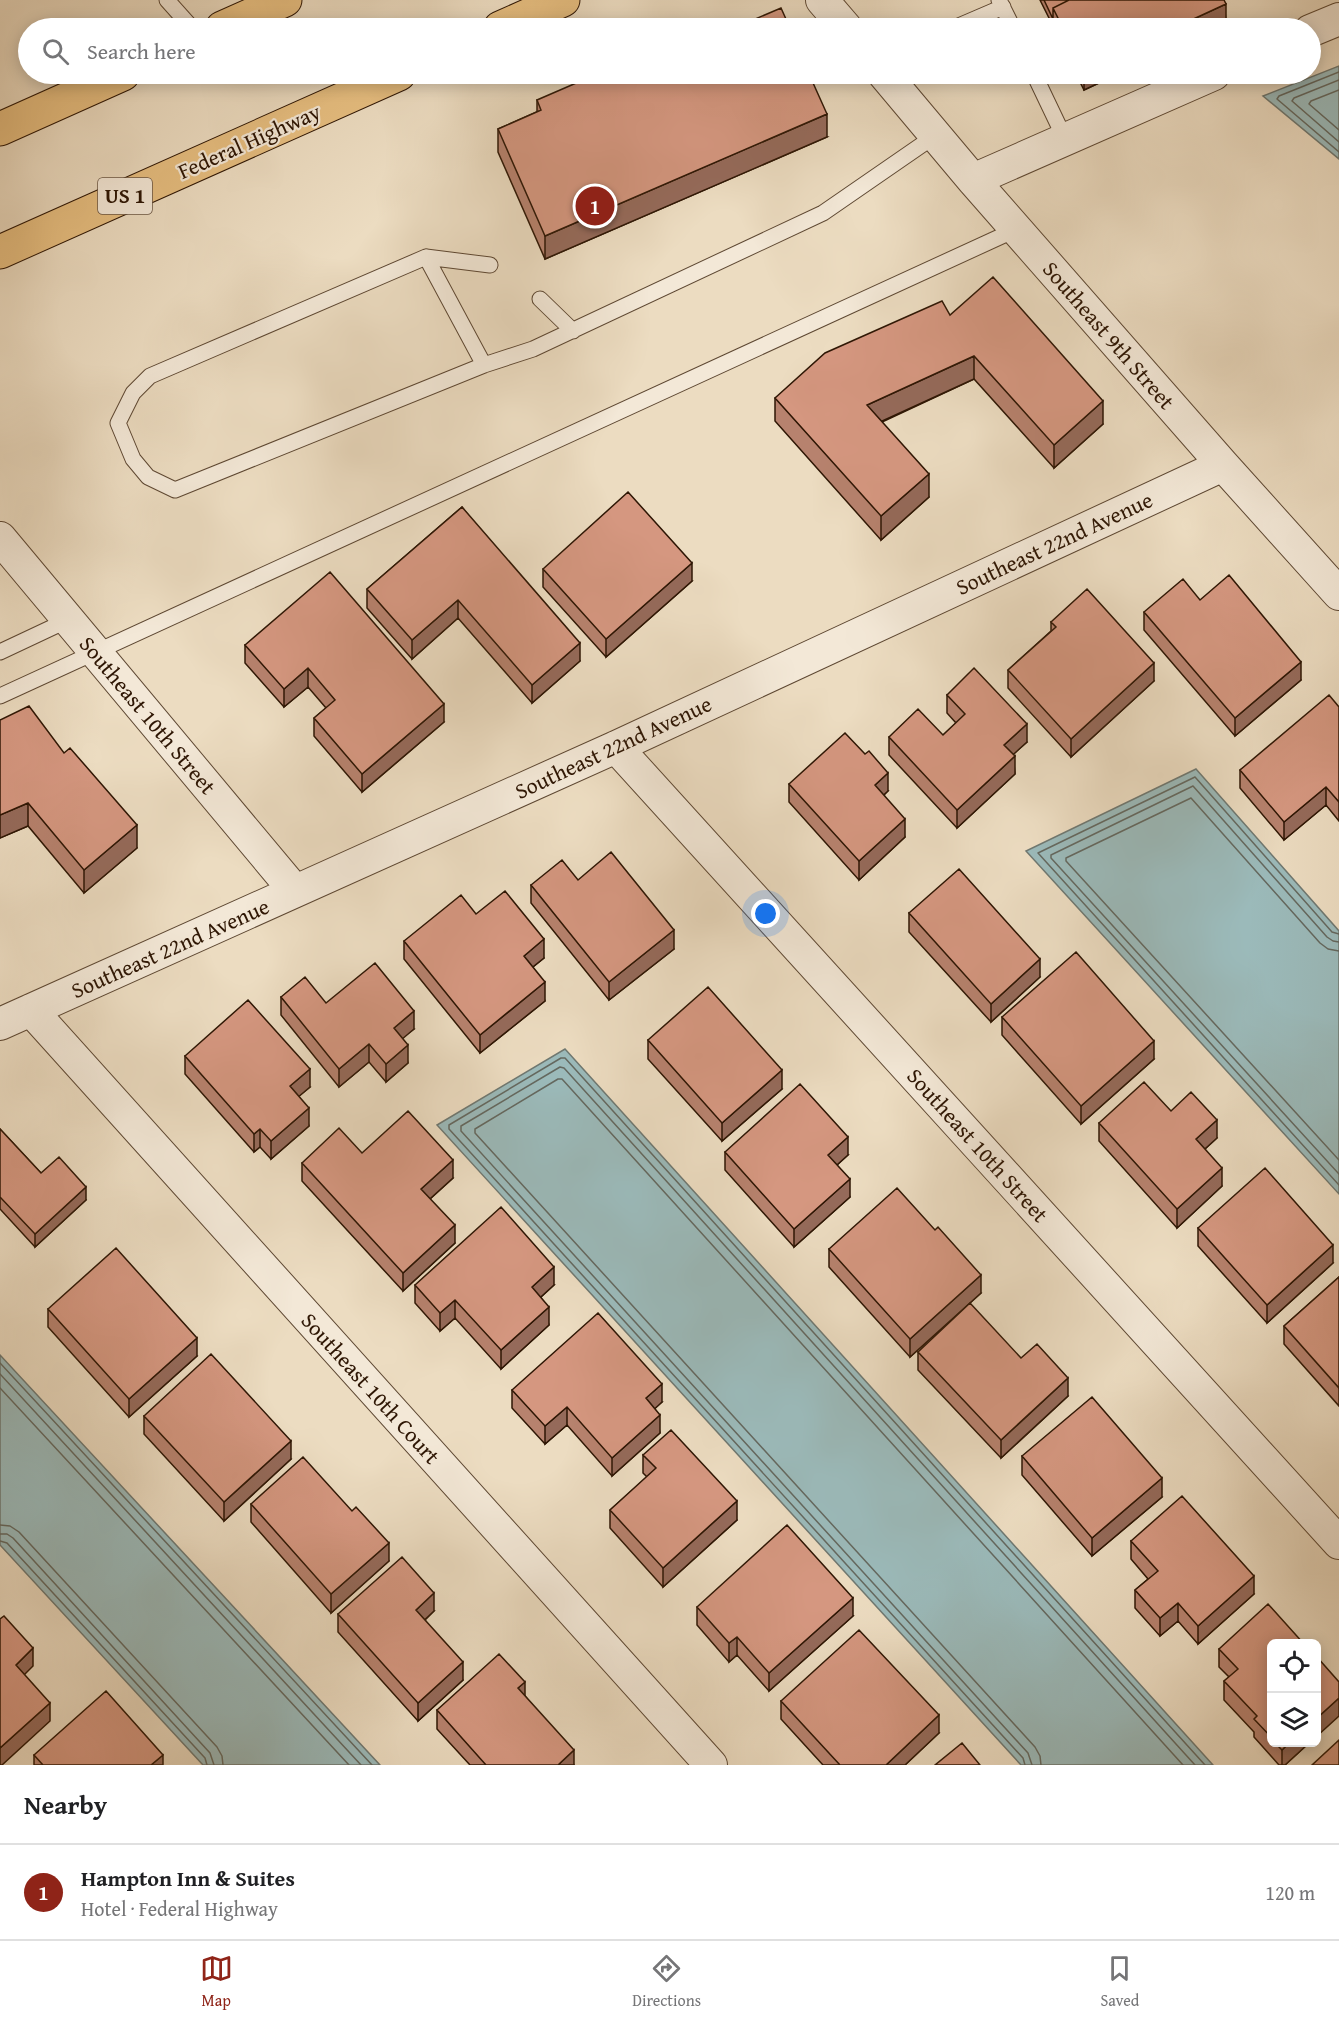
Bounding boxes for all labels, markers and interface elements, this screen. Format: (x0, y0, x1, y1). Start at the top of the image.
search box (18, 18, 1321, 84)
icon: search (39, 35, 72, 68)
text: Search here (87, 35, 196, 67)
street label: Federal Highway (172, 95, 326, 187)
road number: US 1 (98, 178, 152, 214)
pin: 1 (576, 184, 614, 228)
street label: Southeast 9th Street (1035, 254, 1183, 416)
street label: Southeast 22nd Avenue (950, 483, 1158, 603)
street label: Southeast 10th Street (72, 629, 224, 801)
street label: Southeast 22nd Avenue (509, 687, 717, 807)
street label: Southeast 22nd Avenue (66, 890, 274, 1006)
your location (751, 899, 780, 928)
street label: Southeast 10th Street (900, 1061, 1056, 1229)
street label: Southeast 10th Court (294, 1305, 448, 1471)
map controls (1267, 1639, 1321, 1747)
button: locate (1267, 1639, 1321, 1693)
button: layers (1267, 1693, 1321, 1747)
text: Nearby (24, 1785, 107, 1824)
text: Hampton Inn & Suites (81, 1862, 295, 1894)
text: 1 (38, 1878, 49, 1907)
text: 120 m (1265, 1878, 1315, 1907)
text: Hotel · Federal Highway (81, 1894, 278, 1923)
tab: Map (200, 1952, 233, 2012)
tab: Directions (632, 1952, 701, 2012)
tab: Saved (1100, 1952, 1139, 2012)

